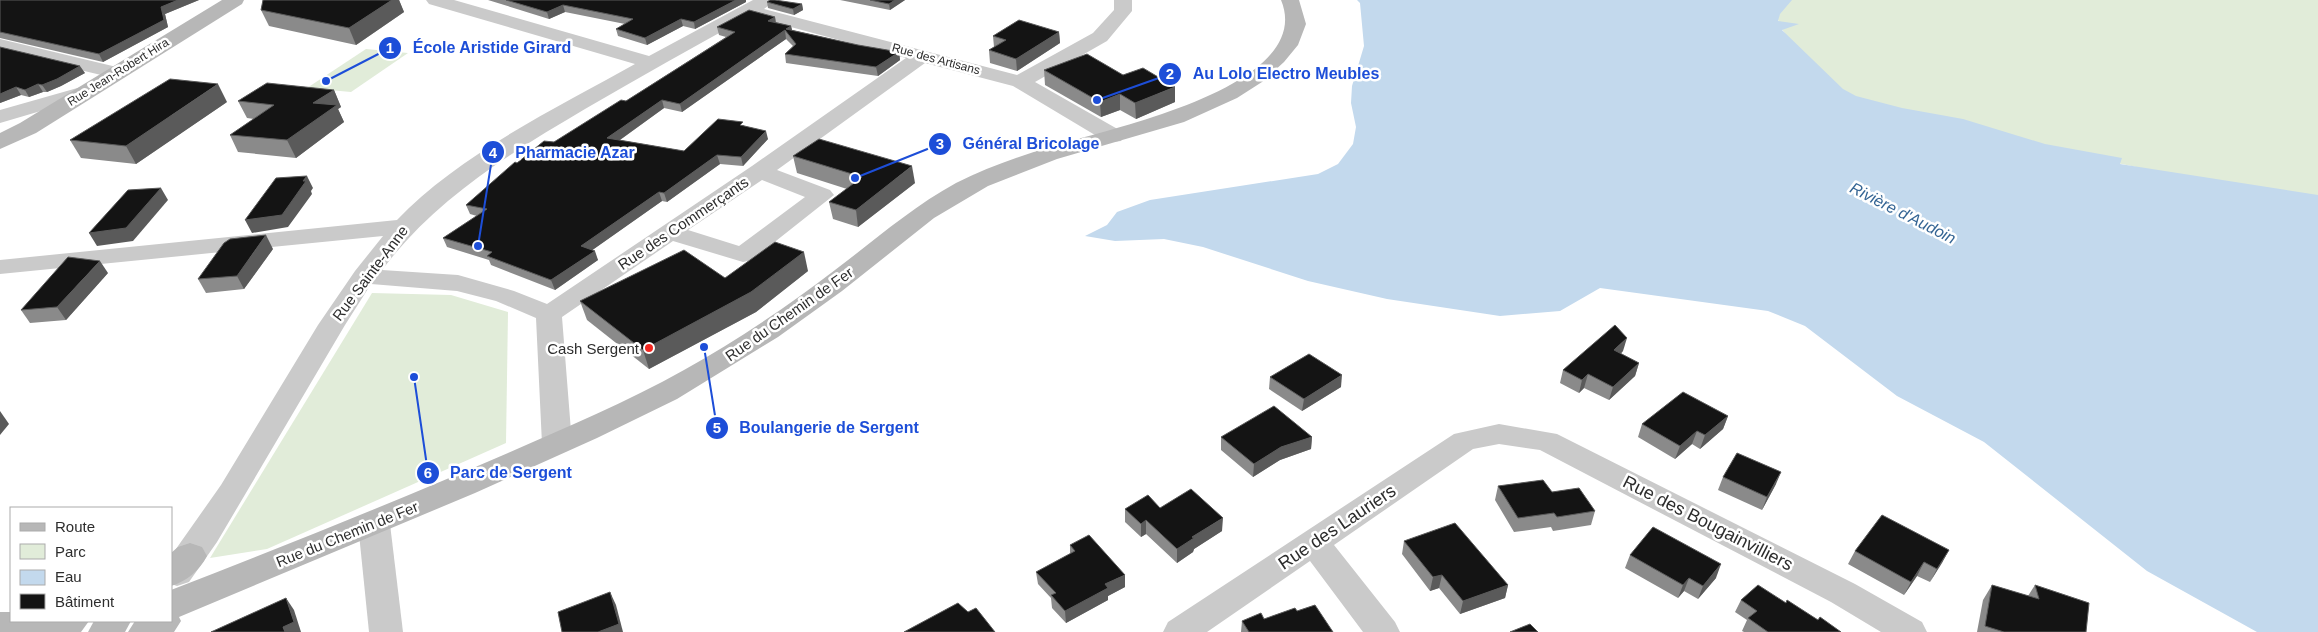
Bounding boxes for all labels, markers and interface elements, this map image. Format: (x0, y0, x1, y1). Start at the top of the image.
callout: École Aristide Girard (377, 32, 581, 63)
street label: Rue Jean-Robert Hira (65, 35, 171, 109)
text: École Aristide Girard (413, 38, 571, 56)
text: 1 (386, 39, 394, 56)
street label: Rue des Artisans (890, 40, 982, 78)
callout: Au Lolo Electro Meubles (1158, 58, 1389, 89)
text: 2 (1166, 65, 1174, 82)
text: Au Lolo Electro Meubles (1193, 65, 1379, 82)
callout: Général Bricolage (928, 128, 1110, 159)
text: 3 (936, 135, 944, 152)
text: Général Bricolage (963, 135, 1100, 152)
callout: Pharmacie Azar (480, 137, 645, 168)
text: 4 (489, 144, 498, 161)
text: Pharmacie Azar (515, 144, 635, 161)
street label: Rue des Commerçants (615, 173, 751, 273)
water label: Rivière d'Audoin (1847, 179, 1959, 247)
street label: Rue Sainte-Anne (329, 222, 411, 324)
street label: Rue du Chemin de Fer (722, 264, 856, 364)
place label: Cash Sergent (547, 340, 640, 357)
marker: Cash Sergent (643, 342, 655, 354)
callout: Boulangerie de Sergent (704, 412, 929, 443)
text: 5 (713, 419, 721, 436)
text: Boulangerie de Sergent (739, 419, 919, 436)
callout: Parc de Sergent (415, 457, 582, 488)
text: 6 (424, 464, 432, 481)
text: Parc de Sergent (450, 464, 573, 481)
street label: Rue des Bougainvilliers (1620, 471, 1796, 575)
street label: Rue des Lauriers (1275, 480, 1399, 574)
street label: Rue du Chemin de Fer (273, 498, 421, 570)
legend (10, 507, 172, 622)
text: Route (55, 518, 95, 535)
text: Parc (55, 543, 86, 560)
text: Eau (55, 568, 82, 585)
text: Bâtiment (55, 593, 115, 610)

